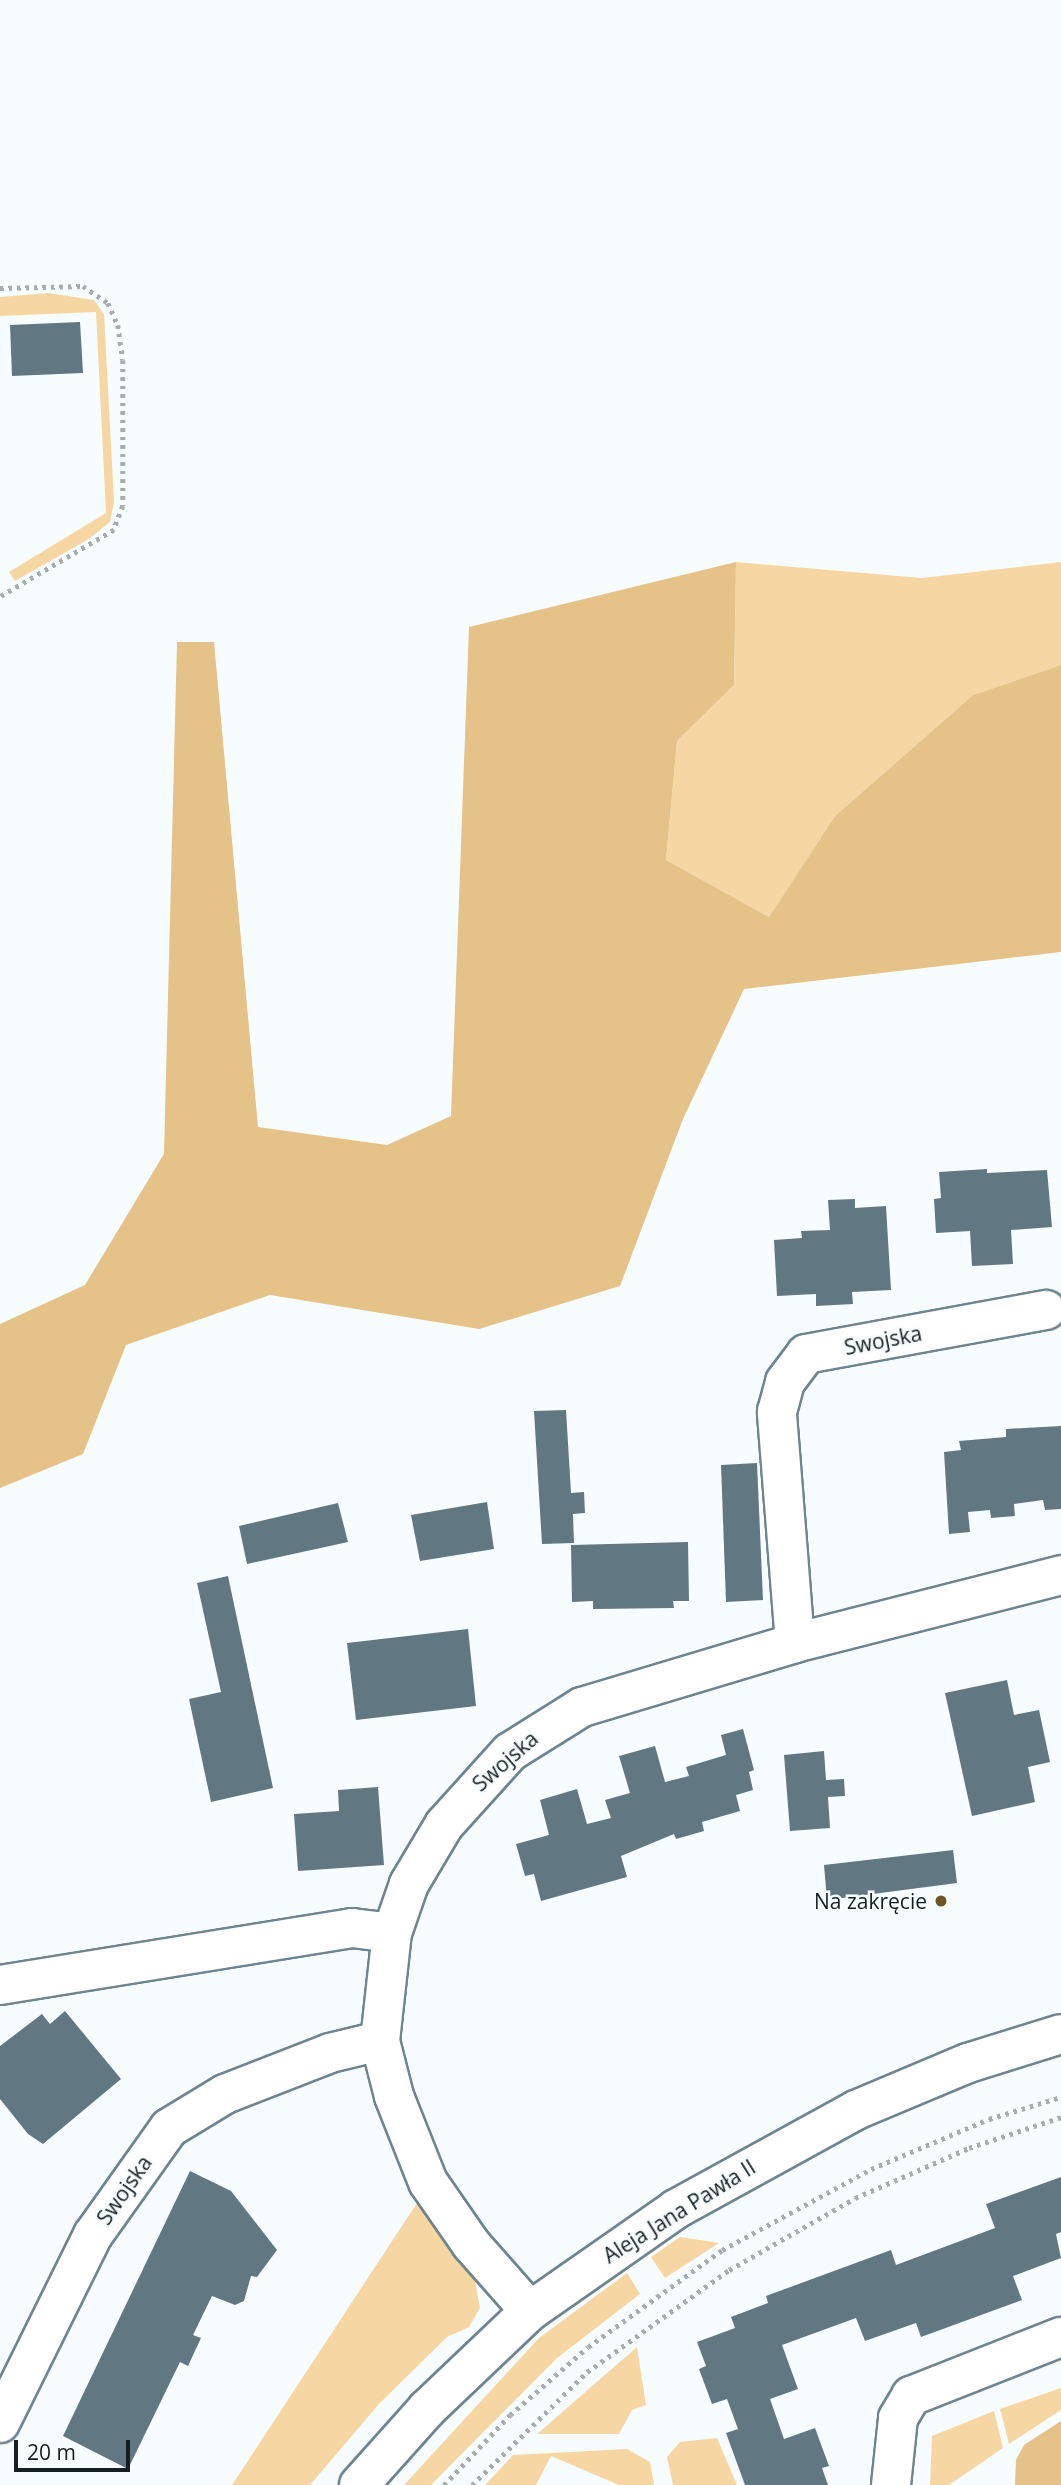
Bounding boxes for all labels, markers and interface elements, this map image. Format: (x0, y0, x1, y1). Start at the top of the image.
street label: Swojska (842, 1320, 924, 1360)
street label: Swojska (467, 1726, 543, 1796)
place label: Na zakręcie (814, 1888, 927, 1914)
marker: Na zakręcie (933, 1893, 949, 1909)
street label: Swojska (91, 2151, 157, 2229)
street label: Aleja Jana Pawła II (598, 2154, 760, 2268)
scale bar (18, 2426, 133, 2470)
text: 20 m (27, 2438, 76, 2466)

